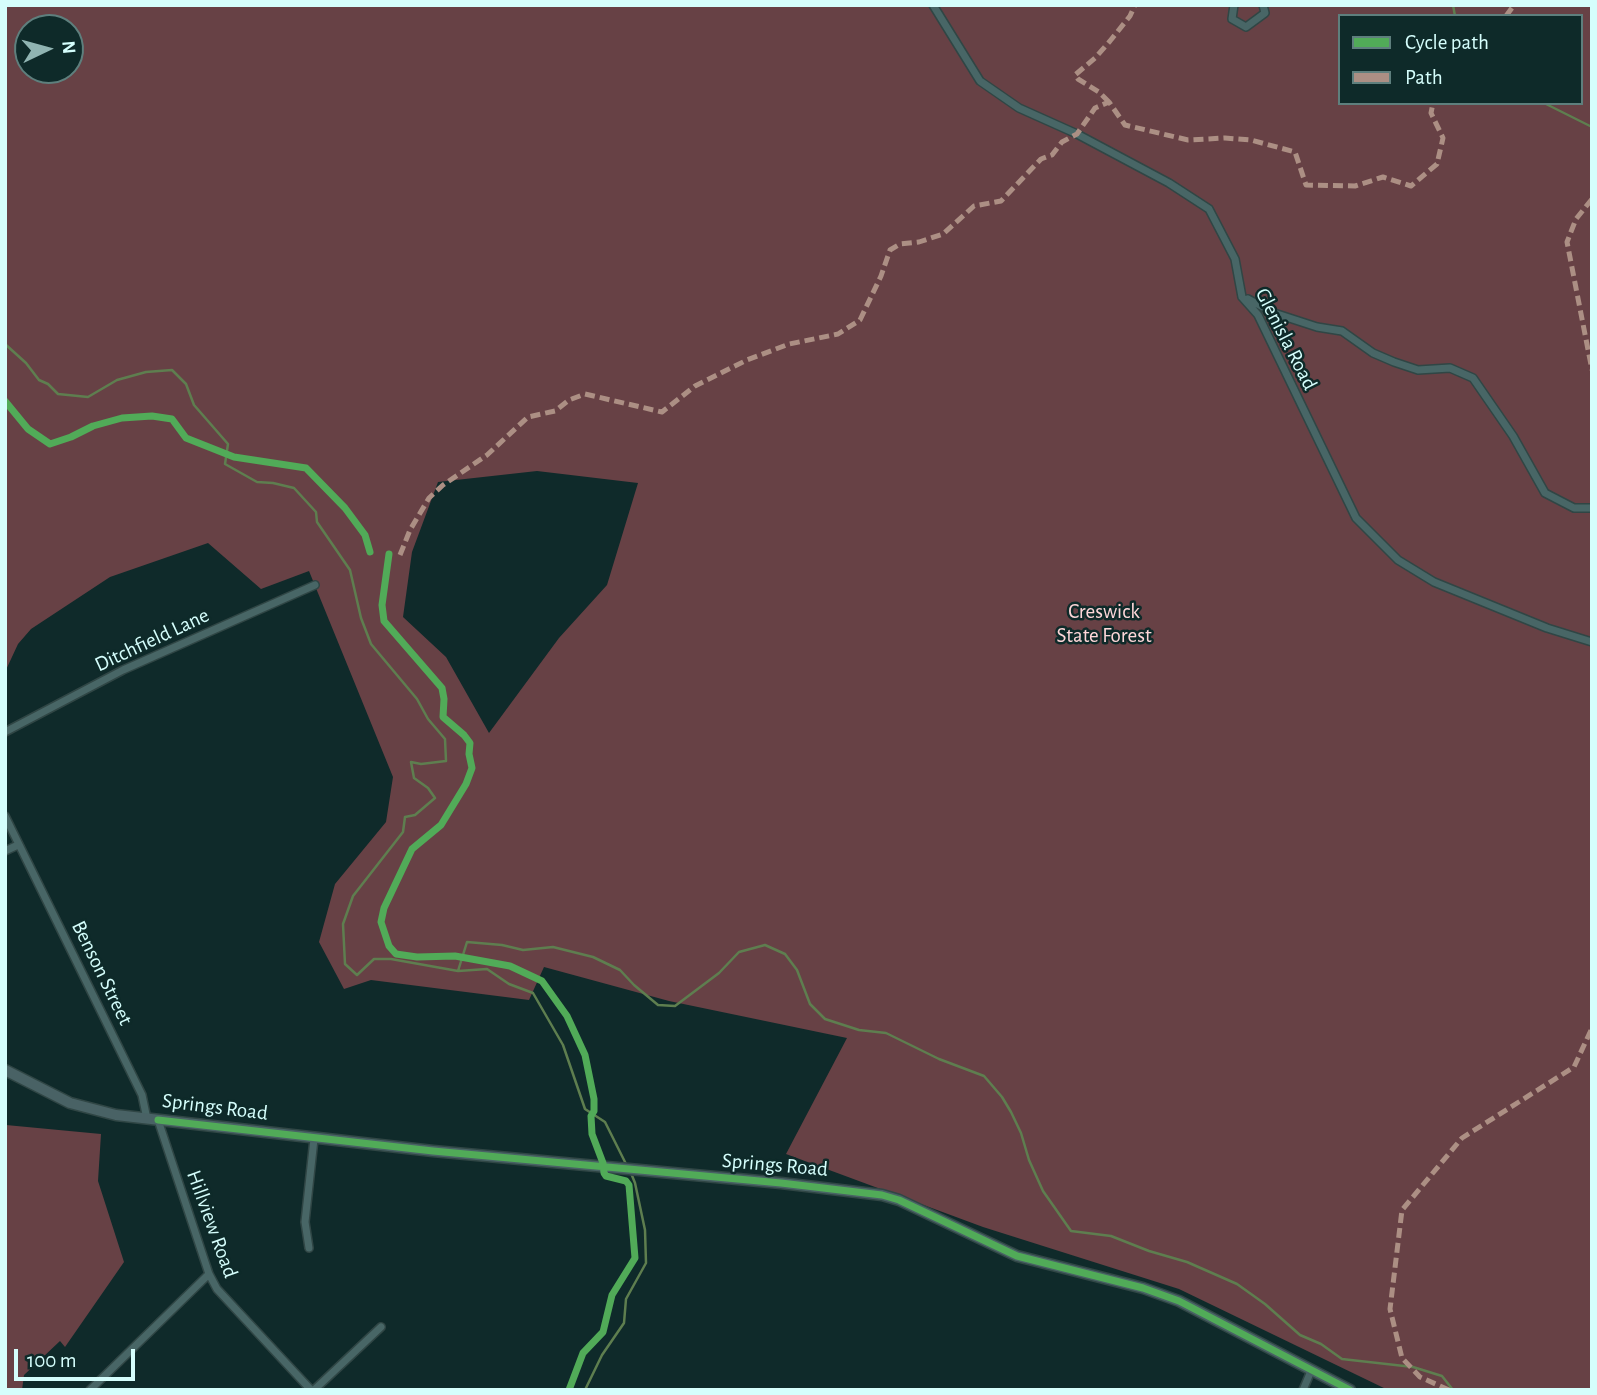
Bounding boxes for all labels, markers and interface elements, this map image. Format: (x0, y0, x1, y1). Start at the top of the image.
north arrow (14, 14, 84, 84)
legend (1338, 14, 1583, 105)
text: Cycle path (1405, 32, 1489, 53)
text: N (58, 40, 78, 55)
text: Path (1405, 67, 1443, 88)
street label: Glenisla Road (1250, 284, 1322, 394)
park label: Creswick State Forest (1056, 599, 1152, 649)
street label: Ditchfield Lane (91, 602, 213, 678)
street label: Benson Street (66, 917, 138, 1029)
street label: Springs Road (161, 1088, 269, 1126)
street label: Springs Road (721, 1148, 829, 1182)
street label: Hillview Road (181, 1167, 243, 1281)
scale bar (18, 1336, 138, 1380)
text: 100 m (27, 1350, 77, 1371)

